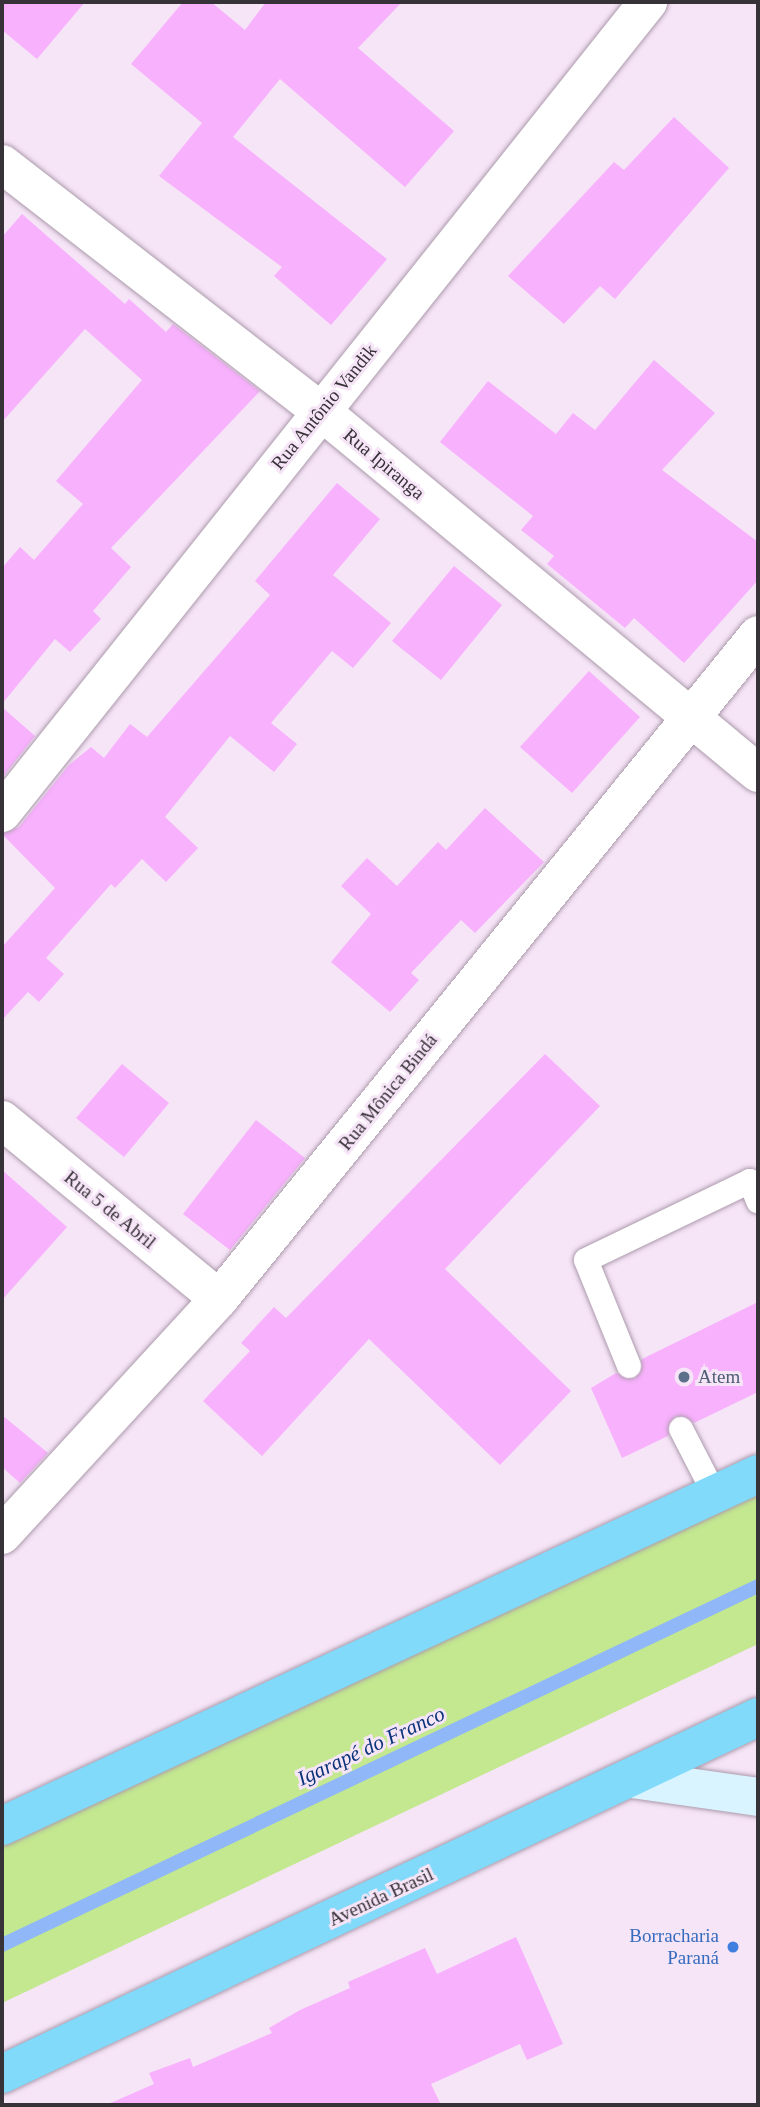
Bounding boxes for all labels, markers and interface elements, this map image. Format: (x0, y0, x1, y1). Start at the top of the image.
street label: Rua Antônio Vandik (266, 339, 382, 475)
street label: Rua Ipiranga (339, 424, 429, 504)
street label: Rua Mônica Bindá (334, 1029, 442, 1155)
street label: Rua 5 de Abril (59, 1166, 161, 1254)
place label: Atem (698, 1366, 740, 1388)
marker: Atem (676, 1369, 692, 1385)
water label: Igarapé do Franco (293, 1701, 449, 1791)
street label: Avenida Brasil (325, 1863, 437, 1931)
place label: Borracharia Paraná (629, 1925, 719, 1969)
marker: Borracharia Paraná (725, 1939, 741, 1955)

